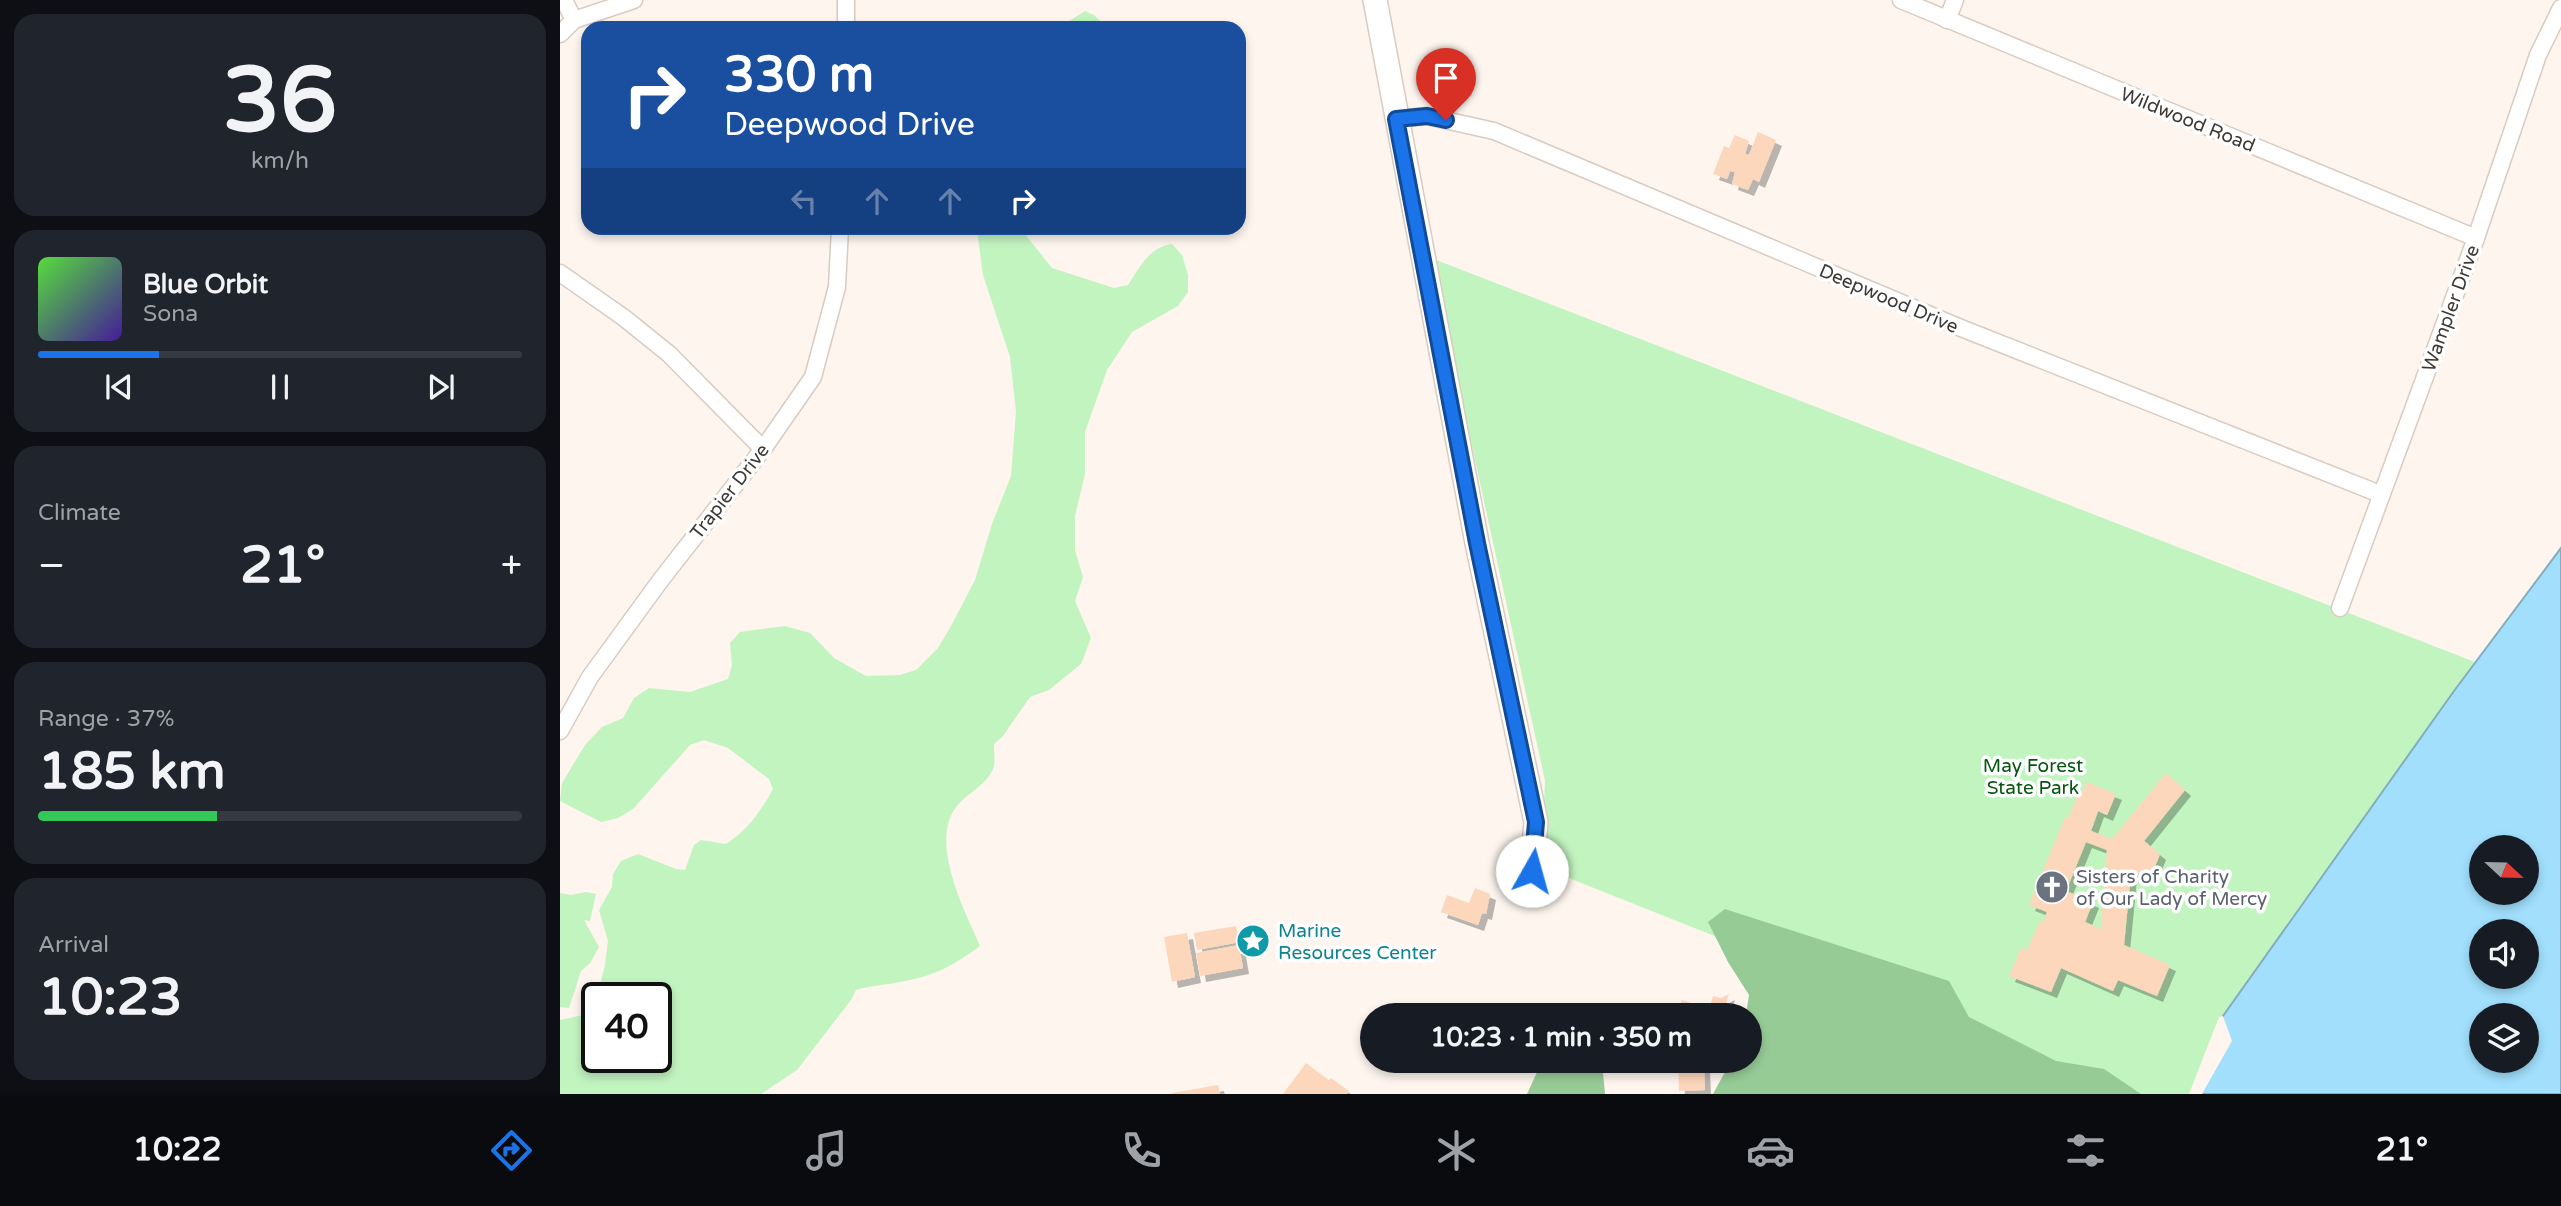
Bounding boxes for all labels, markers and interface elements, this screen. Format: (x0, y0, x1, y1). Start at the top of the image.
text: 36 (223, 46, 337, 156)
text: 330 m (724, 46, 874, 105)
pin (1416, 48, 1476, 120)
icon: right (609, 49, 700, 140)
icon: arrive (1427, 59, 1465, 97)
street label: Wildwood Road (2117, 83, 2258, 157)
text: Deepwood Drive (724, 106, 975, 144)
text: km/h (251, 147, 309, 175)
icon: left (785, 182, 823, 220)
icon: ahead (858, 182, 896, 220)
icon: ahead (931, 182, 969, 220)
icon: right (1004, 182, 1042, 220)
street label: Wampler Drive (2418, 242, 2484, 375)
street label: Deepwood Drive (1816, 260, 1961, 338)
text: Blue Orbit (143, 269, 268, 300)
text: Sona (143, 300, 198, 328)
icon: previous (100, 368, 138, 406)
icon: pause (261, 368, 299, 406)
icon: next (422, 368, 460, 406)
street label: Trapier Drive (686, 440, 774, 544)
text: Climate (38, 499, 121, 527)
text: 21° (240, 534, 325, 597)
text: − (38, 543, 65, 589)
text: + (501, 543, 522, 589)
text: Range · 37% (38, 705, 174, 733)
text: 185 km (38, 740, 226, 803)
park label: May Forest State Park (1983, 755, 2083, 799)
position arrow (1495, 834, 1569, 908)
north arrow (2469, 835, 2539, 905)
map controls (2469, 835, 2539, 1073)
place label: Sisters of Charity of Our Lady of Mercy (2076, 866, 2267, 910)
church icon: Sisters of Charity of Our Lady of Mercy (2033, 868, 2071, 906)
button: sound (2469, 919, 2539, 989)
place label: Marine Resources Center (1278, 920, 1437, 964)
place icon: Marine Resources Center (1234, 922, 1272, 960)
text: Arrival (38, 931, 109, 959)
text: 10:23 (38, 966, 182, 1029)
speed limit sign: 40 (581, 982, 672, 1073)
button: layers (2469, 1003, 2539, 1073)
text: 10:23 · 1 min · 350 m (1430, 1022, 1692, 1053)
icon: directions (487, 1126, 536, 1175)
icon: music (802, 1126, 851, 1175)
icon: phone (1117, 1126, 1166, 1175)
icon: climate (1432, 1126, 1481, 1175)
icon: car (1746, 1126, 1795, 1175)
icon: filters (2061, 1126, 2110, 1175)
text: 10:22 (133, 1131, 222, 1169)
text: 21° (2376, 1131, 2428, 1169)

